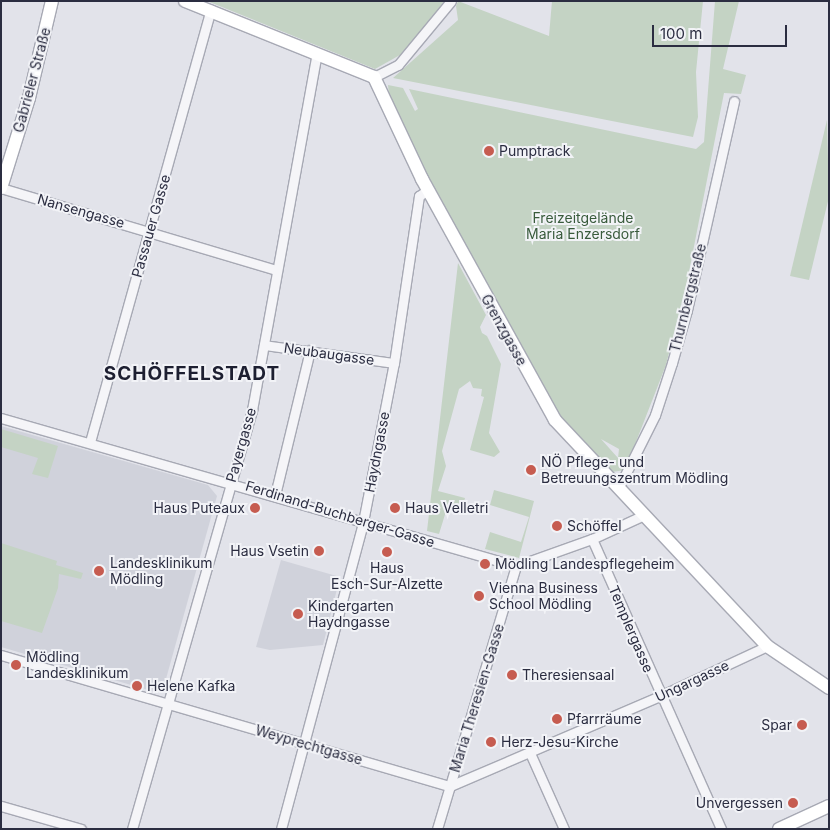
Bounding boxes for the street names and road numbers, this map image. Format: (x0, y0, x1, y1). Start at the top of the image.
street label: Gabrieler Straße (10, 26, 54, 134)
street label: Passauer Gasse (128, 173, 174, 279)
street label: Nansengasse (35, 191, 127, 231)
street label: Thurnbergstraße (666, 242, 710, 354)
street label: Grenzgasse (478, 291, 530, 369)
street label: Neubaugasse (283, 339, 375, 369)
street label: Payergasse (222, 406, 260, 484)
street label: Haydngasse (361, 410, 393, 494)
street label: Ferdinand-Buchberger-Gasse (243, 477, 437, 551)
street label: Templergasse (605, 583, 657, 675)
street label: Maria Theresien-Gasse (446, 622, 508, 774)
street label: Ungargasse (652, 657, 732, 705)
street label: Weyprechtgasse (253, 722, 365, 768)

